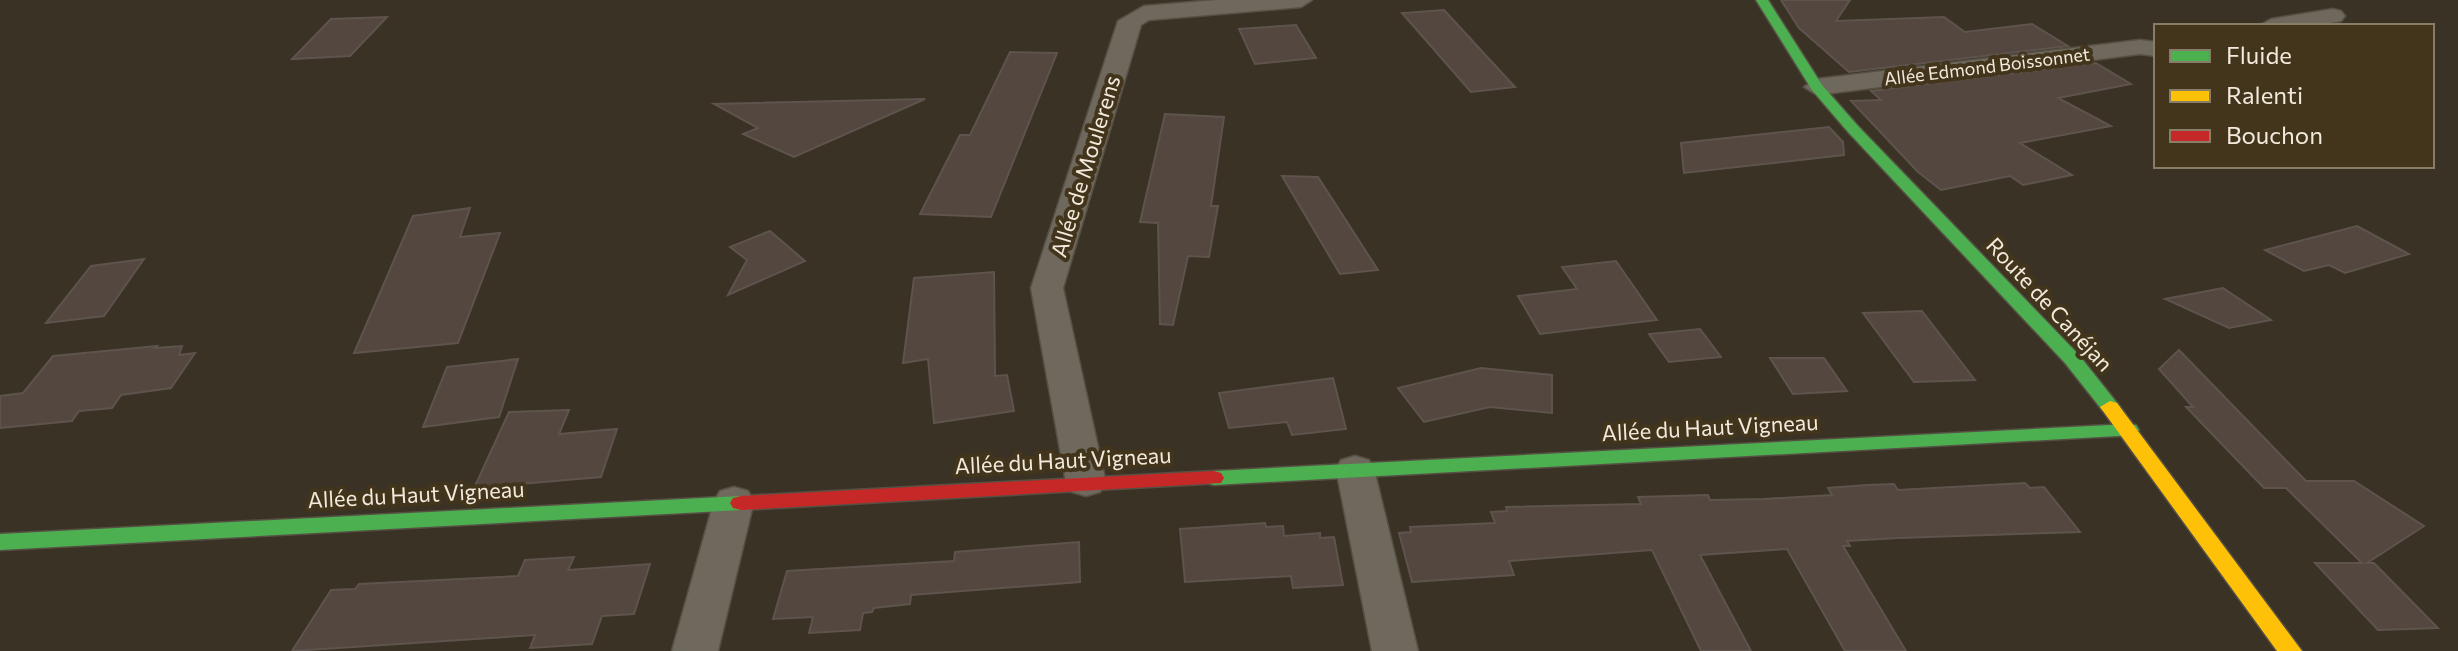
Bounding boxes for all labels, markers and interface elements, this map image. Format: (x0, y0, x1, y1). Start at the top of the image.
legend (2154, 24, 2434, 168)
text: Fluide (2226, 40, 2292, 69)
street label: Allée Edmond Boissonnet (1883, 42, 2091, 90)
street label: Allée de Moulerens (1045, 72, 1125, 260)
text: Ralenti (2226, 80, 2303, 109)
text: Bouchon (2226, 120, 2323, 149)
street label: Route de Canéjan (1981, 231, 2119, 377)
street label: Allée du Haut Vigneau (1601, 408, 1819, 446)
street label: Allée du Haut Vigneau (954, 441, 1172, 479)
street label: Allée du Haut Vigneau (307, 475, 525, 513)

